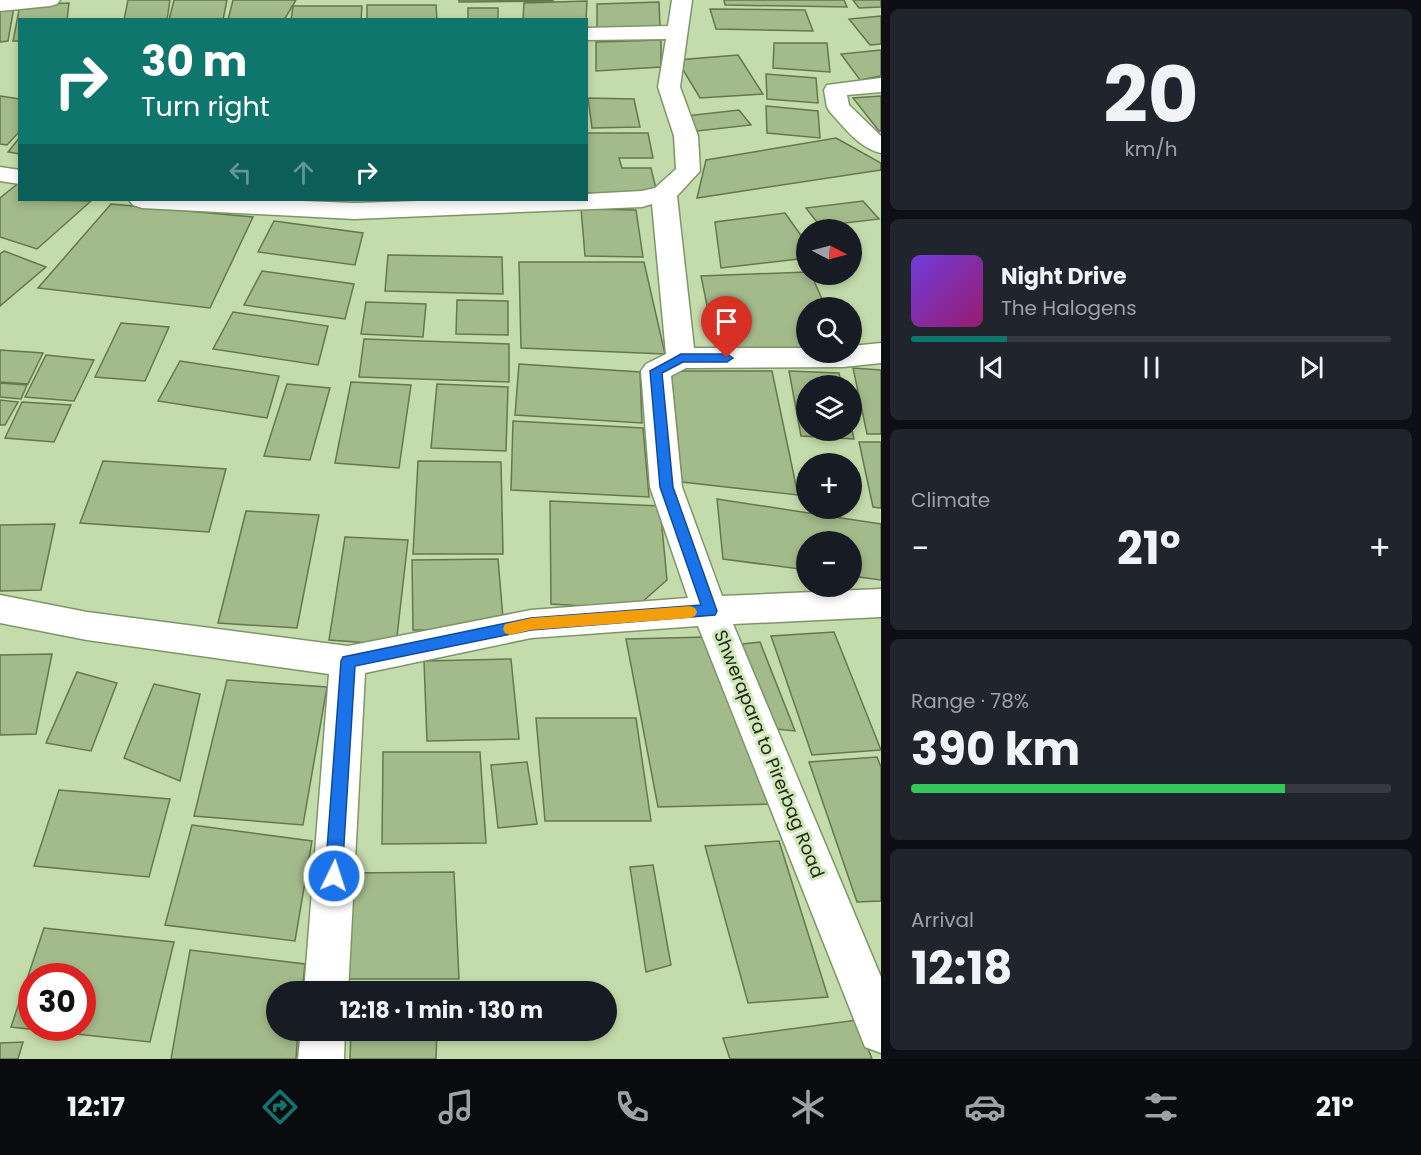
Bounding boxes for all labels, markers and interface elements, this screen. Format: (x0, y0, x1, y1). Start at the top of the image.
text: 30 m (141, 32, 247, 91)
text: 20 (1103, 40, 1199, 149)
icon: right (42, 42, 120, 120)
text: Turn right (141, 88, 270, 125)
text: km/h (1124, 135, 1178, 163)
icon: left (224, 156, 257, 189)
icon: ahead (287, 156, 320, 189)
icon: right (350, 156, 383, 189)
north arrow (796, 219, 862, 285)
map controls (796, 219, 862, 597)
text: Night Drive (1001, 261, 1127, 292)
text: The Halogens (1001, 294, 1137, 322)
pin (701, 296, 752, 358)
button: search (796, 297, 862, 363)
icon: arrive (710, 305, 743, 338)
icon: previous (975, 351, 1008, 384)
icon: pause (1135, 351, 1168, 384)
icon: next (1295, 351, 1328, 384)
button: layers (796, 375, 862, 441)
button: + (796, 453, 862, 519)
text: Climate (911, 486, 990, 514)
text: 21° (1117, 517, 1181, 580)
text: − (911, 525, 929, 572)
text: + (1368, 525, 1391, 572)
button: − (796, 531, 862, 597)
street label: Shwerapara to Pirerbag Road (708, 626, 831, 882)
text: Range · 78% (911, 687, 1029, 715)
text: 390 km (911, 718, 1080, 781)
position arrow (302, 844, 366, 908)
text: Arrival (911, 906, 974, 934)
text: 12:18 (911, 937, 1012, 1000)
speed limit sign: 30 (18, 963, 96, 1041)
text: 12:18 · 1 min · 130 m (340, 995, 543, 1026)
icon: directions (259, 1086, 301, 1128)
icon: music (435, 1086, 477, 1128)
icon: phone (611, 1086, 653, 1128)
icon: climate (787, 1086, 829, 1128)
icon: car (964, 1086, 1006, 1128)
icon: filters (1140, 1086, 1182, 1128)
text: 12:17 (67, 1088, 125, 1125)
text: 21° (1316, 1088, 1354, 1125)

